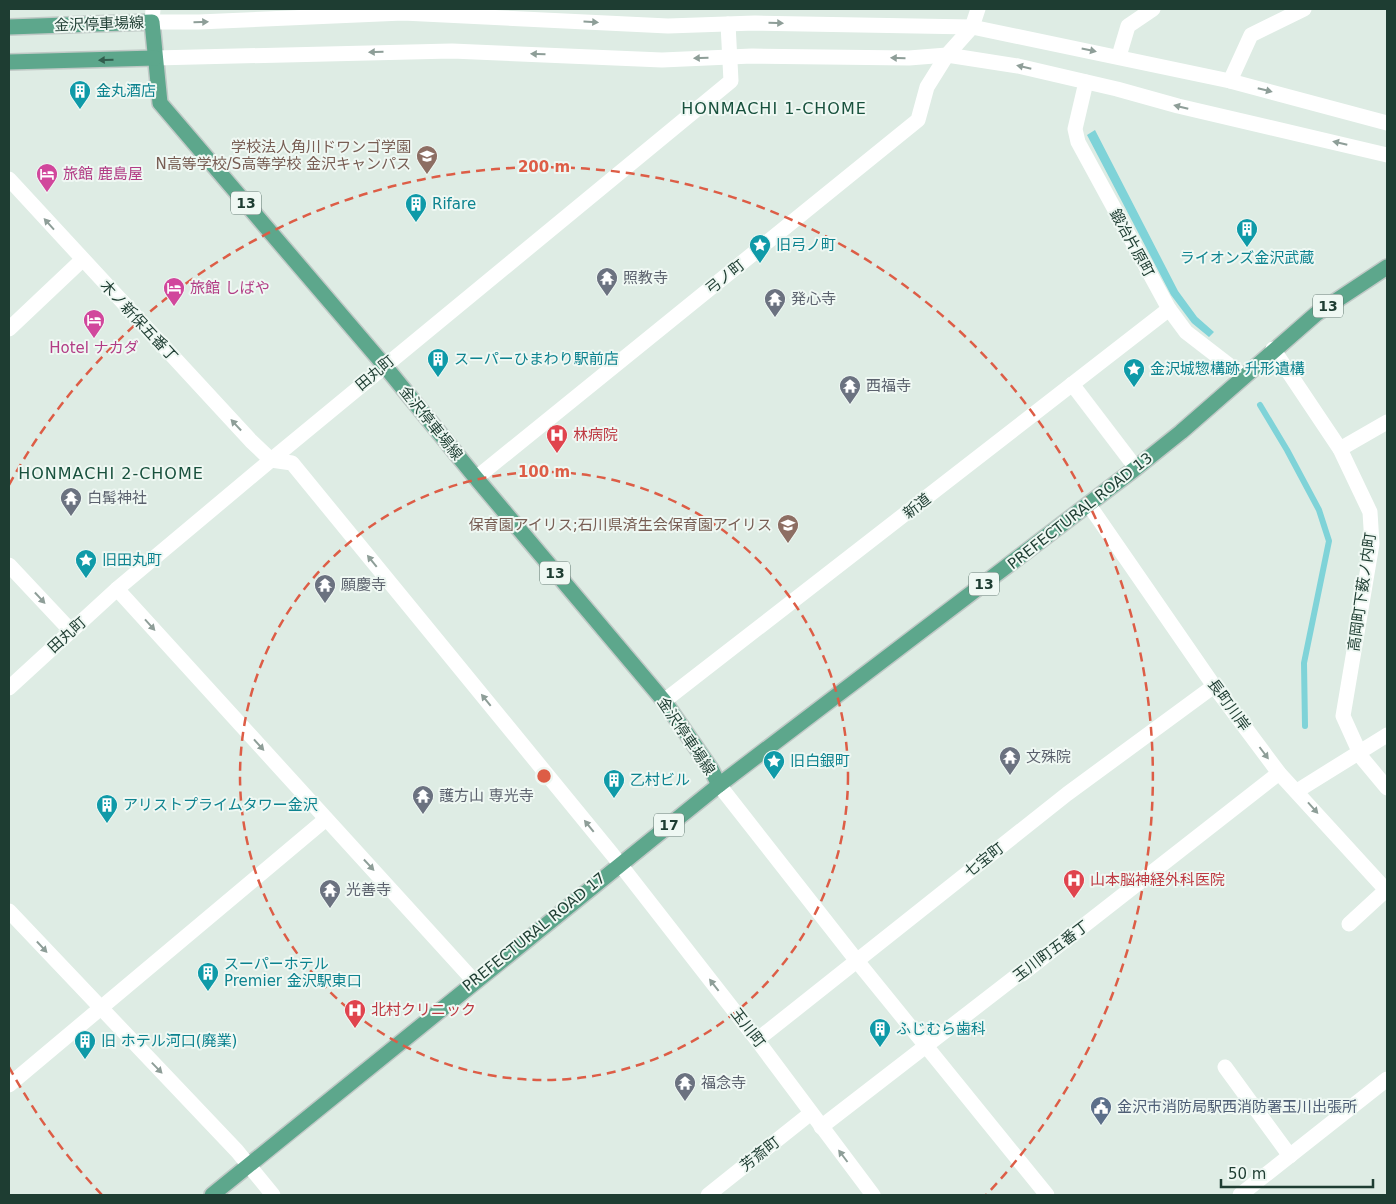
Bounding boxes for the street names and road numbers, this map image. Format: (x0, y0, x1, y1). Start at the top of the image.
street label: 金沢停車場線 (54, 13, 144, 35)
road number: 13 (231, 192, 261, 214)
street label: 鍛冶片原町 (1106, 206, 1158, 280)
street label: 弓ノ町 (702, 256, 748, 298)
street label: 木ノ新保五番丁 (97, 276, 181, 366)
road number: 13 (1313, 294, 1343, 318)
street label: 田丸町 (352, 352, 398, 394)
street label: 金沢停車場線 (396, 382, 466, 464)
street label: PREFECTURAL ROAD 13 (1004, 449, 1156, 573)
street label: 新道 (900, 490, 934, 522)
street label: 高岡町下薮ノ内町 (1345, 531, 1379, 653)
road number: 13 (540, 562, 570, 584)
road number: 13 (969, 572, 999, 596)
street label: 田丸町 (44, 613, 90, 657)
street label: 長町川岸 (1204, 675, 1254, 735)
street label: 金沢停車場線 (653, 694, 719, 778)
road number: 17 (654, 814, 684, 836)
street label: 七宝町 (961, 839, 1007, 881)
street label: PREFECTURAL ROAD 17 (459, 869, 609, 995)
street label: 玉川町五番丁 (1010, 917, 1092, 985)
street label: 玉川町 (727, 1005, 769, 1051)
street label: 芳斎町 (737, 1133, 783, 1175)

